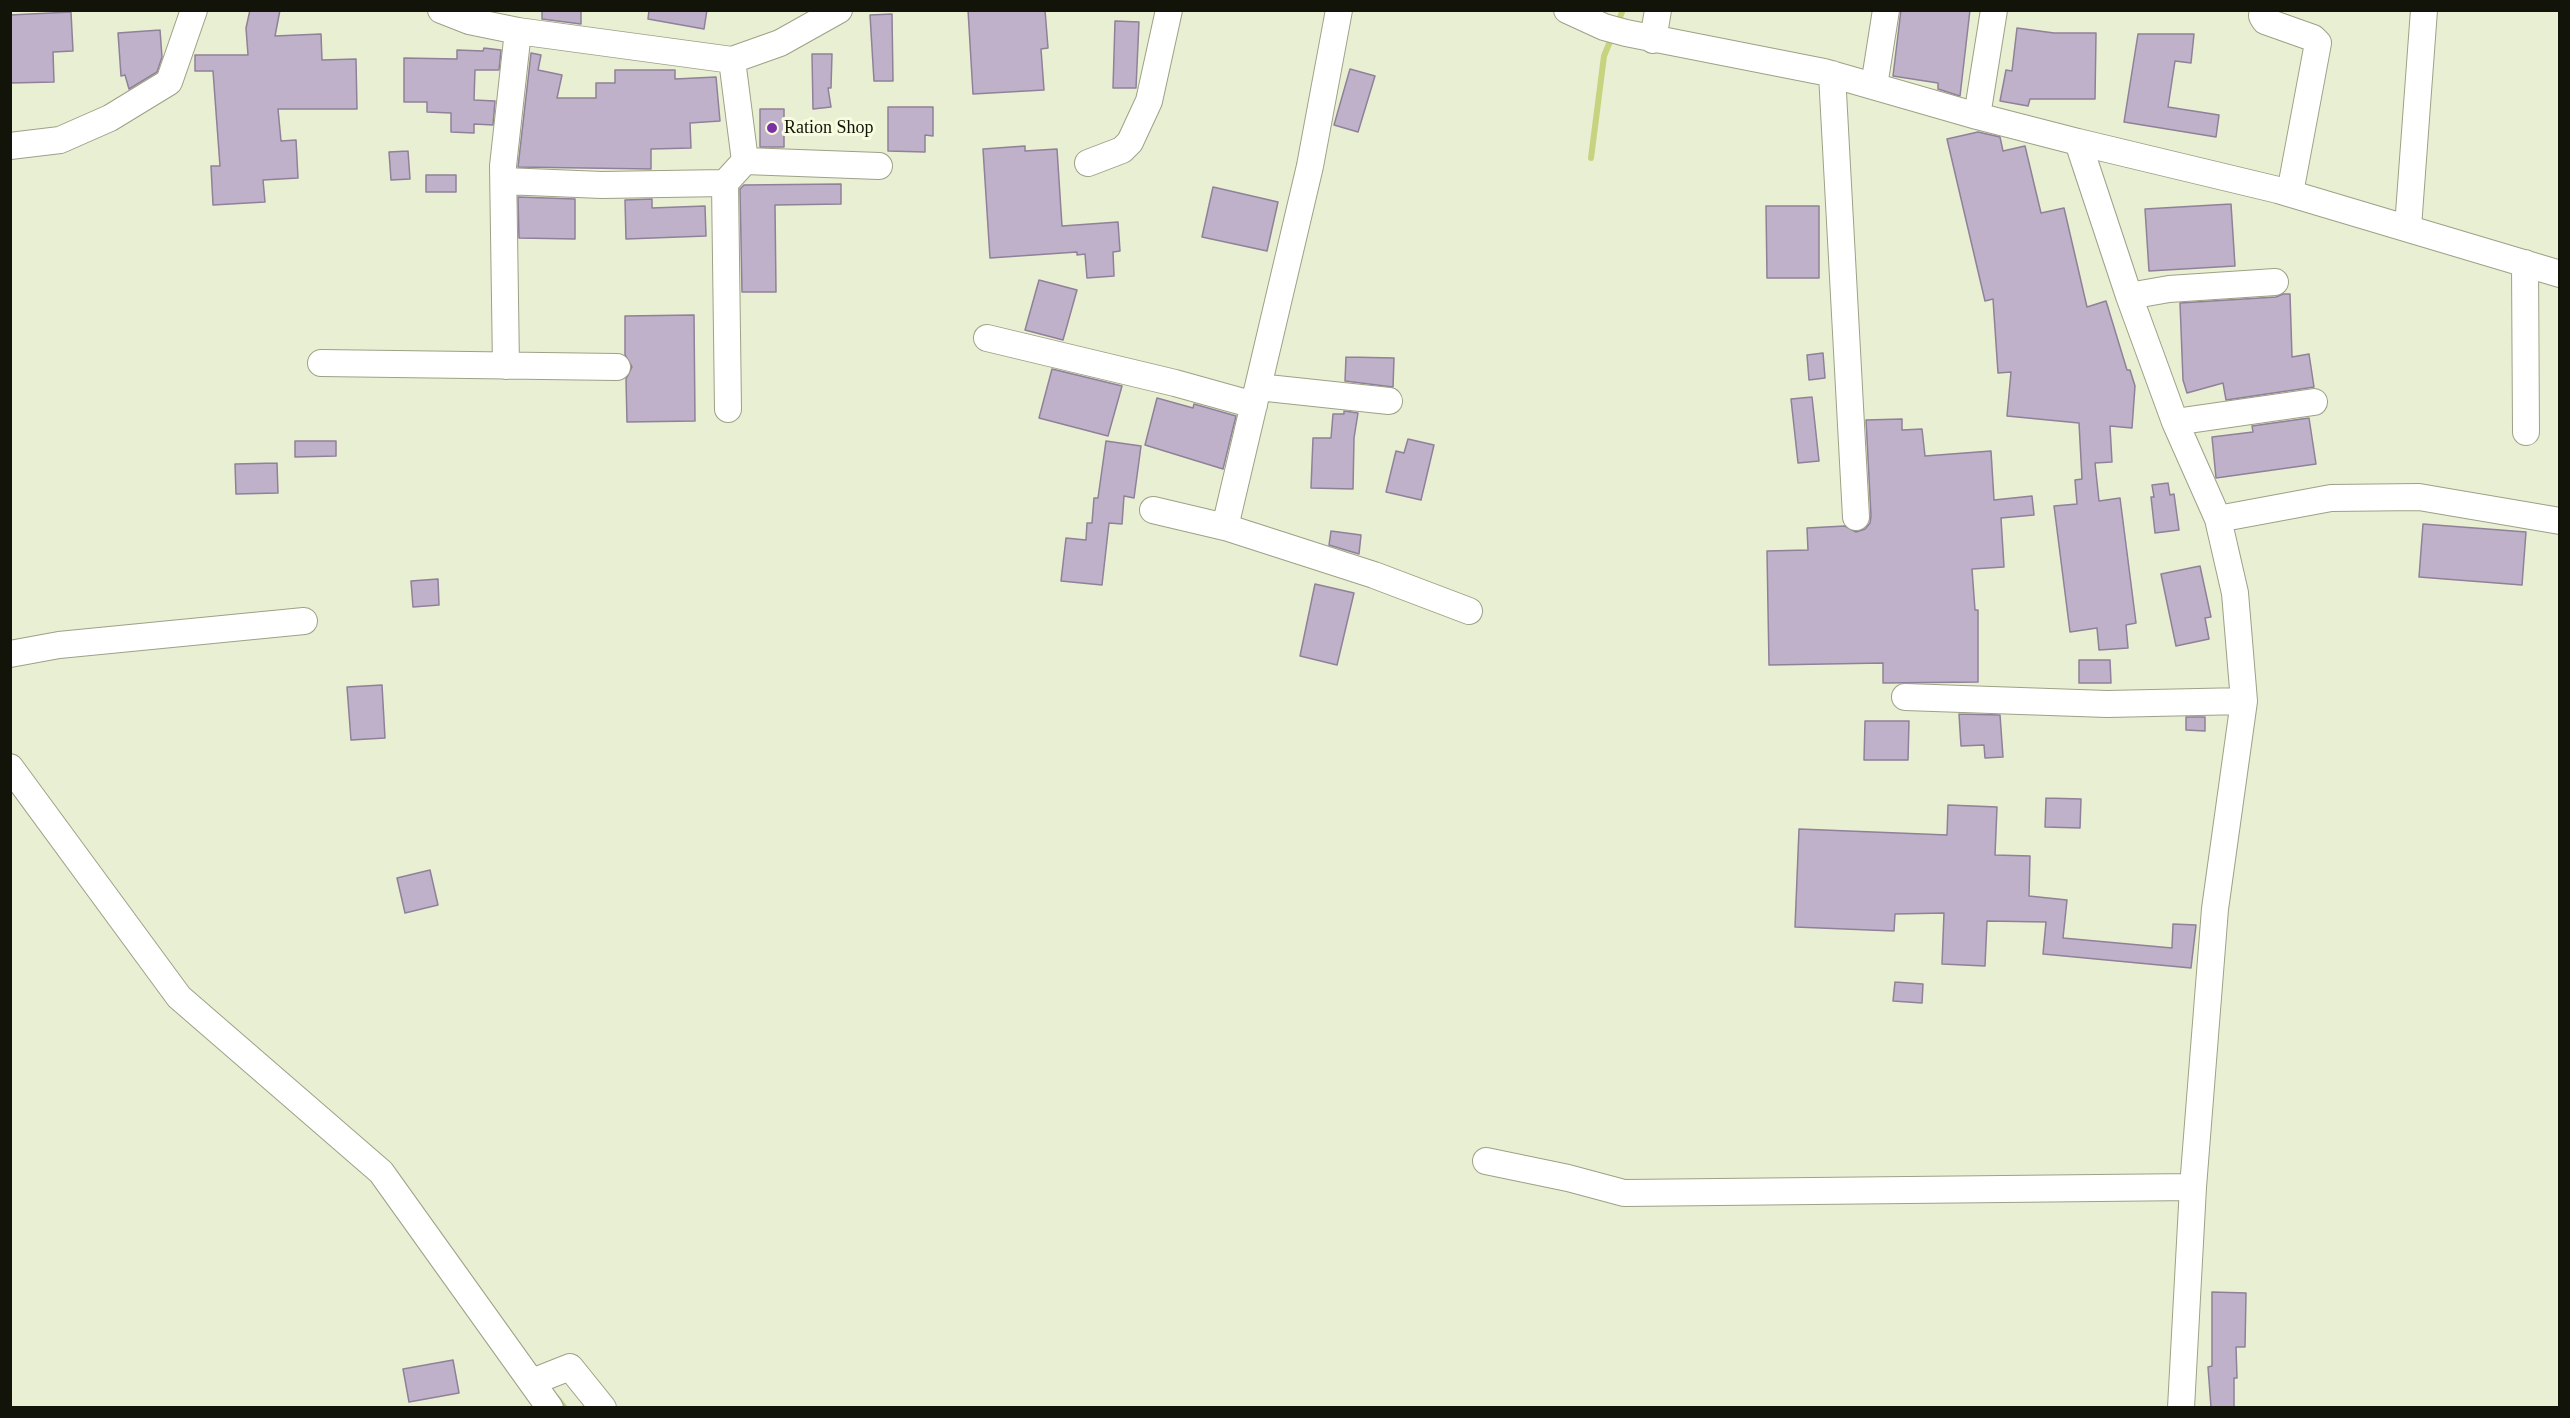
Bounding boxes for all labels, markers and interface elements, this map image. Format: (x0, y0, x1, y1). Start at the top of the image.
place label: Ration Shop (784, 117, 874, 139)
marker: Ration Shop (765, 121, 779, 135)

